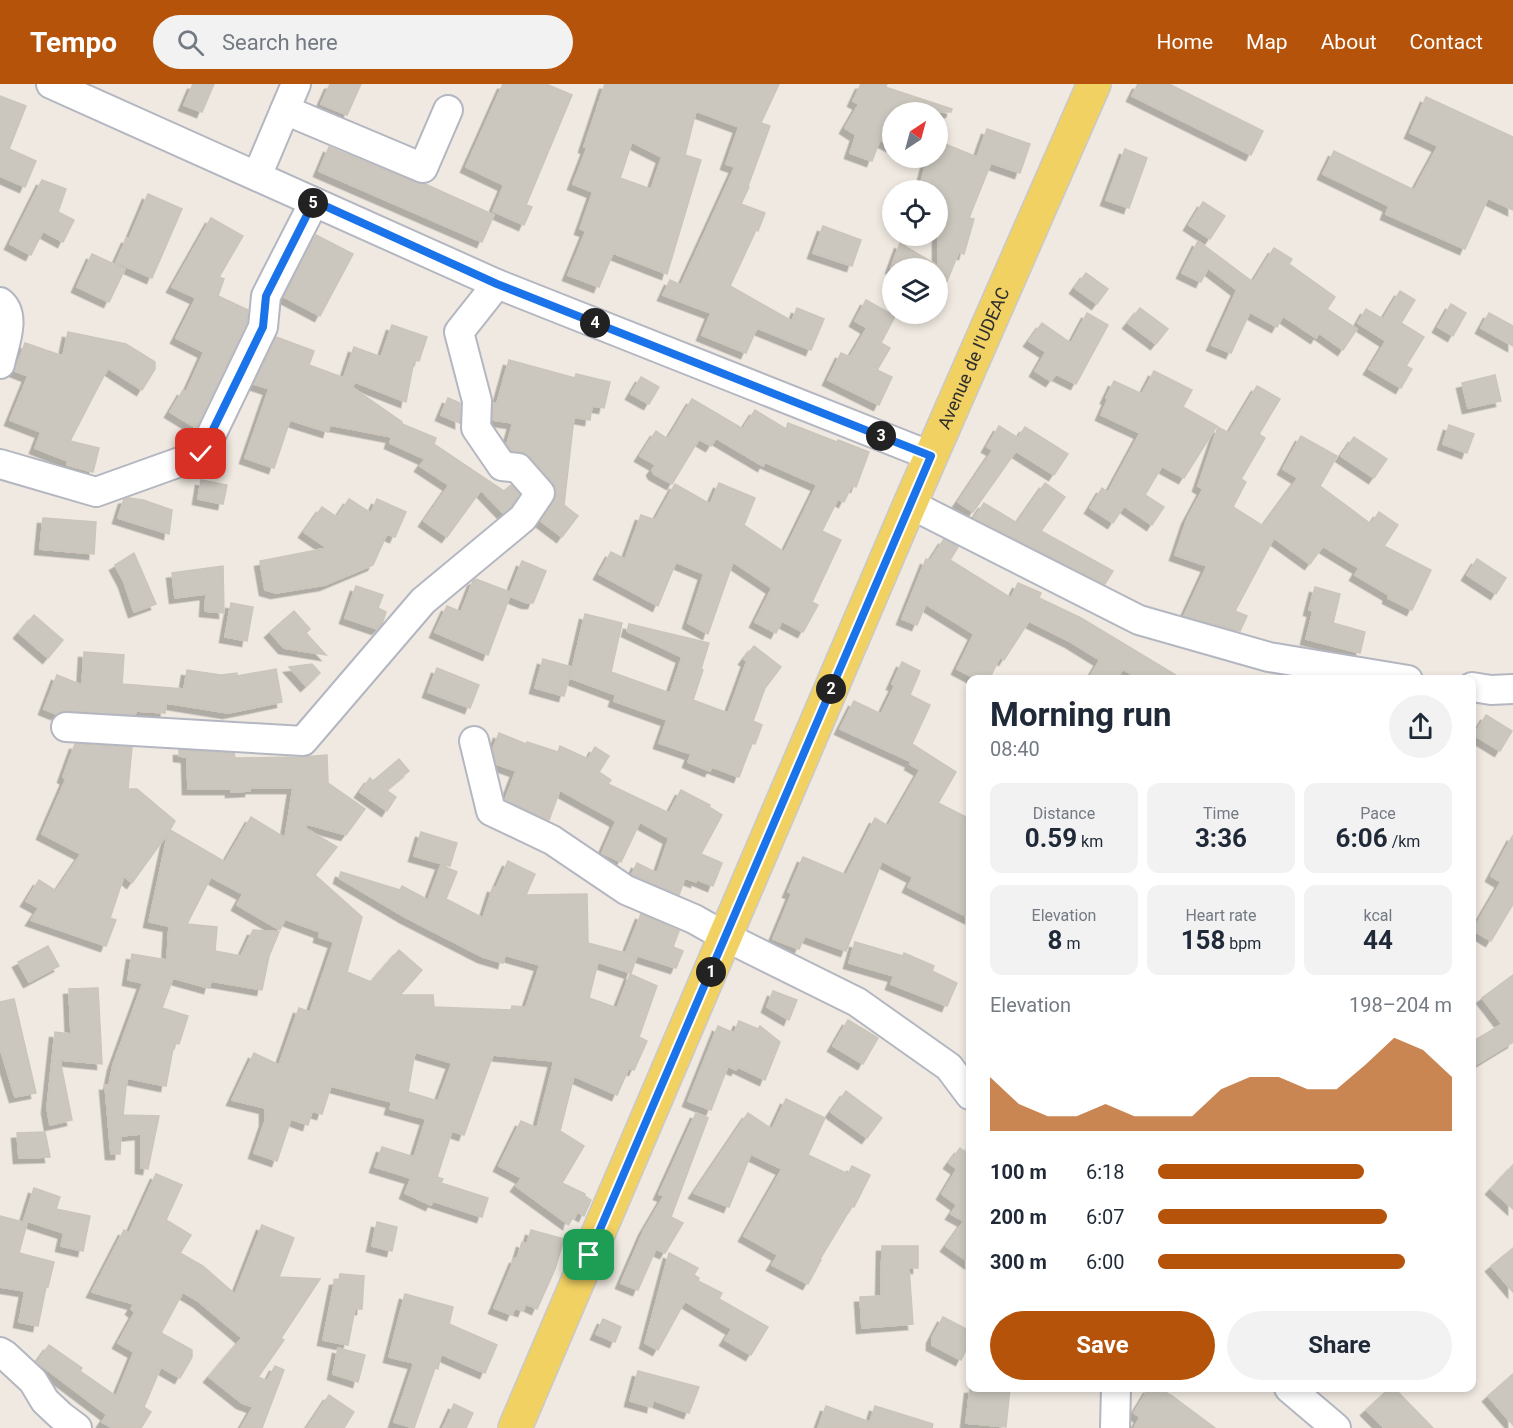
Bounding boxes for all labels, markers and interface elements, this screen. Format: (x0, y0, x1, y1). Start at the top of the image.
search box (153, 15, 573, 69)
text: Tempo (30, 26, 117, 59)
icon: search (174, 26, 207, 59)
text: Search here (222, 30, 338, 55)
text: Home (1157, 30, 1213, 54)
text: Map (1246, 30, 1288, 54)
text: About (1321, 30, 1377, 54)
text: Contact (1410, 30, 1483, 54)
north arrow (882, 102, 948, 168)
map controls (882, 102, 948, 324)
button: locate (882, 180, 948, 246)
pin: 5 (298, 188, 328, 218)
text: 5 (308, 193, 318, 212)
button: layers (882, 258, 948, 324)
street label: Avenue de I'UDEAC (933, 284, 1014, 432)
pin: 4 (580, 308, 610, 338)
text: 4 (590, 313, 600, 332)
pin: 3 (866, 421, 896, 451)
text: 3 (876, 426, 886, 445)
pin (175, 428, 226, 479)
icon: check (184, 437, 217, 470)
pin: 2 (816, 674, 846, 704)
text: 2 (826, 679, 836, 698)
text: Morning run (990, 695, 1171, 734)
button: share (1389, 695, 1452, 758)
text: 08:40 (990, 737, 1040, 761)
text: Distance (1033, 804, 1095, 823)
text: Time (1203, 804, 1239, 823)
text: Pace (1360, 804, 1396, 823)
text: 0.59 (1025, 823, 1077, 853)
text: 3:36 (1195, 823, 1247, 853)
text: 6:06 (1336, 823, 1388, 853)
text: km (1077, 832, 1103, 851)
text: /km (1388, 832, 1420, 851)
text: Elevation (1032, 906, 1096, 925)
text: Heart rate (1185, 906, 1257, 925)
text: kcal (1364, 906, 1392, 925)
text: 8 (1048, 925, 1062, 955)
text: 158 (1181, 925, 1225, 955)
text: 44 (1363, 925, 1393, 955)
text: m (1062, 934, 1080, 953)
text: bpm (1225, 934, 1261, 953)
pin: 1 (696, 957, 726, 987)
text: 1 (706, 962, 716, 981)
text: Elevation (990, 993, 1071, 1017)
text: 198–204 m (1349, 993, 1452, 1017)
text: 100 m (990, 1160, 1047, 1184)
text: 6:18 (1086, 1160, 1125, 1184)
text: 200 m (990, 1205, 1047, 1229)
text: 6:07 (1086, 1205, 1125, 1229)
pin (563, 1229, 614, 1280)
icon: arrive (572, 1238, 605, 1271)
text: 300 m (990, 1250, 1047, 1274)
text: 6:00 (1086, 1250, 1125, 1274)
button: Save (990, 1311, 1215, 1380)
button: Share (1227, 1311, 1452, 1380)

